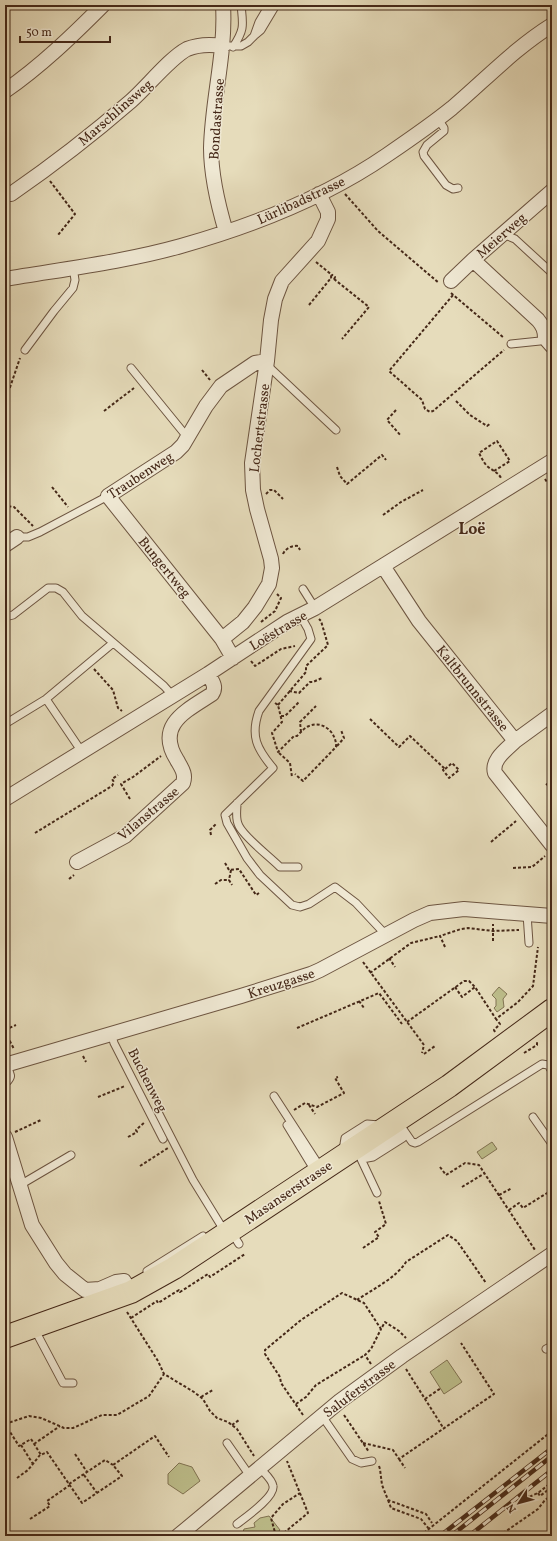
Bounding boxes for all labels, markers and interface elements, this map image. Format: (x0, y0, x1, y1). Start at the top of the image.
scale bar (20, 18, 110, 44)
text: 50 m (26, 25, 52, 41)
street label: Marschlinsweg (75, 75, 157, 151)
street label: Bondastrasse (205, 77, 230, 161)
street label: Lürlibadstrasse (255, 173, 349, 230)
street label: Meierweg (473, 209, 531, 263)
street label: Lochertstrasse (246, 382, 275, 474)
street label: Traubenweg (104, 448, 177, 505)
district label: Loë (459, 519, 485, 541)
street label: Bungertweg (133, 533, 195, 603)
street label: Loëstrasse (246, 606, 312, 656)
street label: Kaltbrunnstrasse (431, 642, 513, 736)
street label: Vilanstrasse (114, 783, 184, 846)
street label: Kreuzgasse (245, 965, 318, 1004)
street label: Buchenweg (122, 1045, 171, 1116)
street label: Masanserstrasse (241, 1157, 337, 1230)
street label: Saluferstrasse (320, 1355, 400, 1423)
north arrow (499, 1483, 539, 1523)
text: N (504, 1500, 521, 1516)

